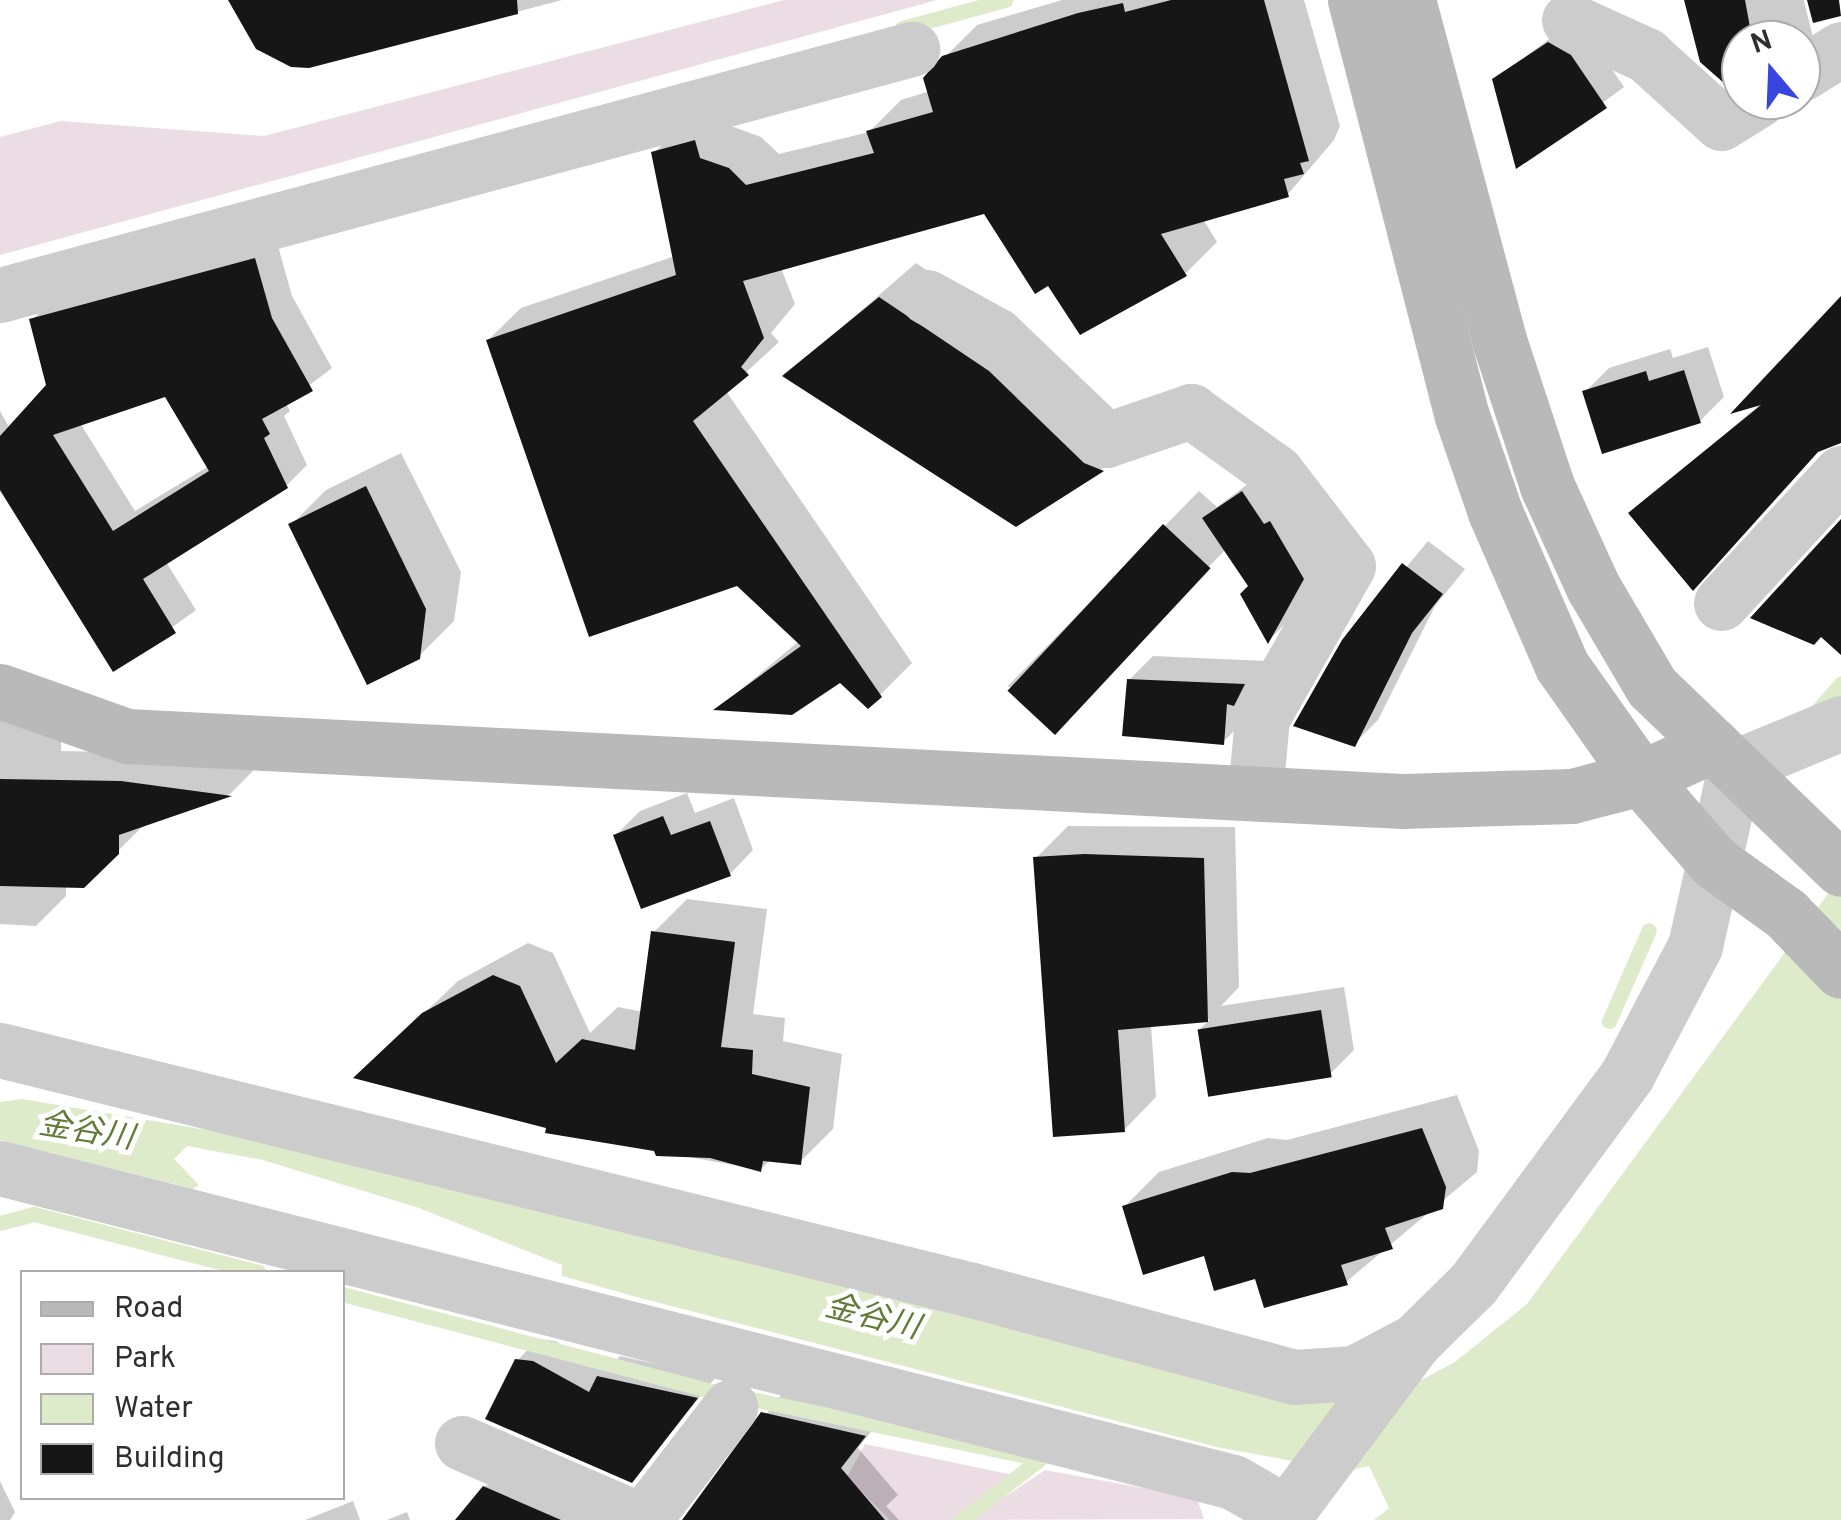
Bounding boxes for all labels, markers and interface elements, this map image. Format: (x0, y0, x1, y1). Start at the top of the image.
north arrow (1721, 20, 1821, 120)
text: N (1747, 23, 1777, 64)
water label: 金谷川 (36, 1107, 136, 1159)
legend (20, 1270, 345, 1500)
water label: 金谷川 (821, 1289, 923, 1349)
text: Road (114, 1291, 183, 1328)
text: Park (114, 1341, 176, 1378)
text: Water (114, 1391, 193, 1428)
text: Building (114, 1441, 225, 1478)

